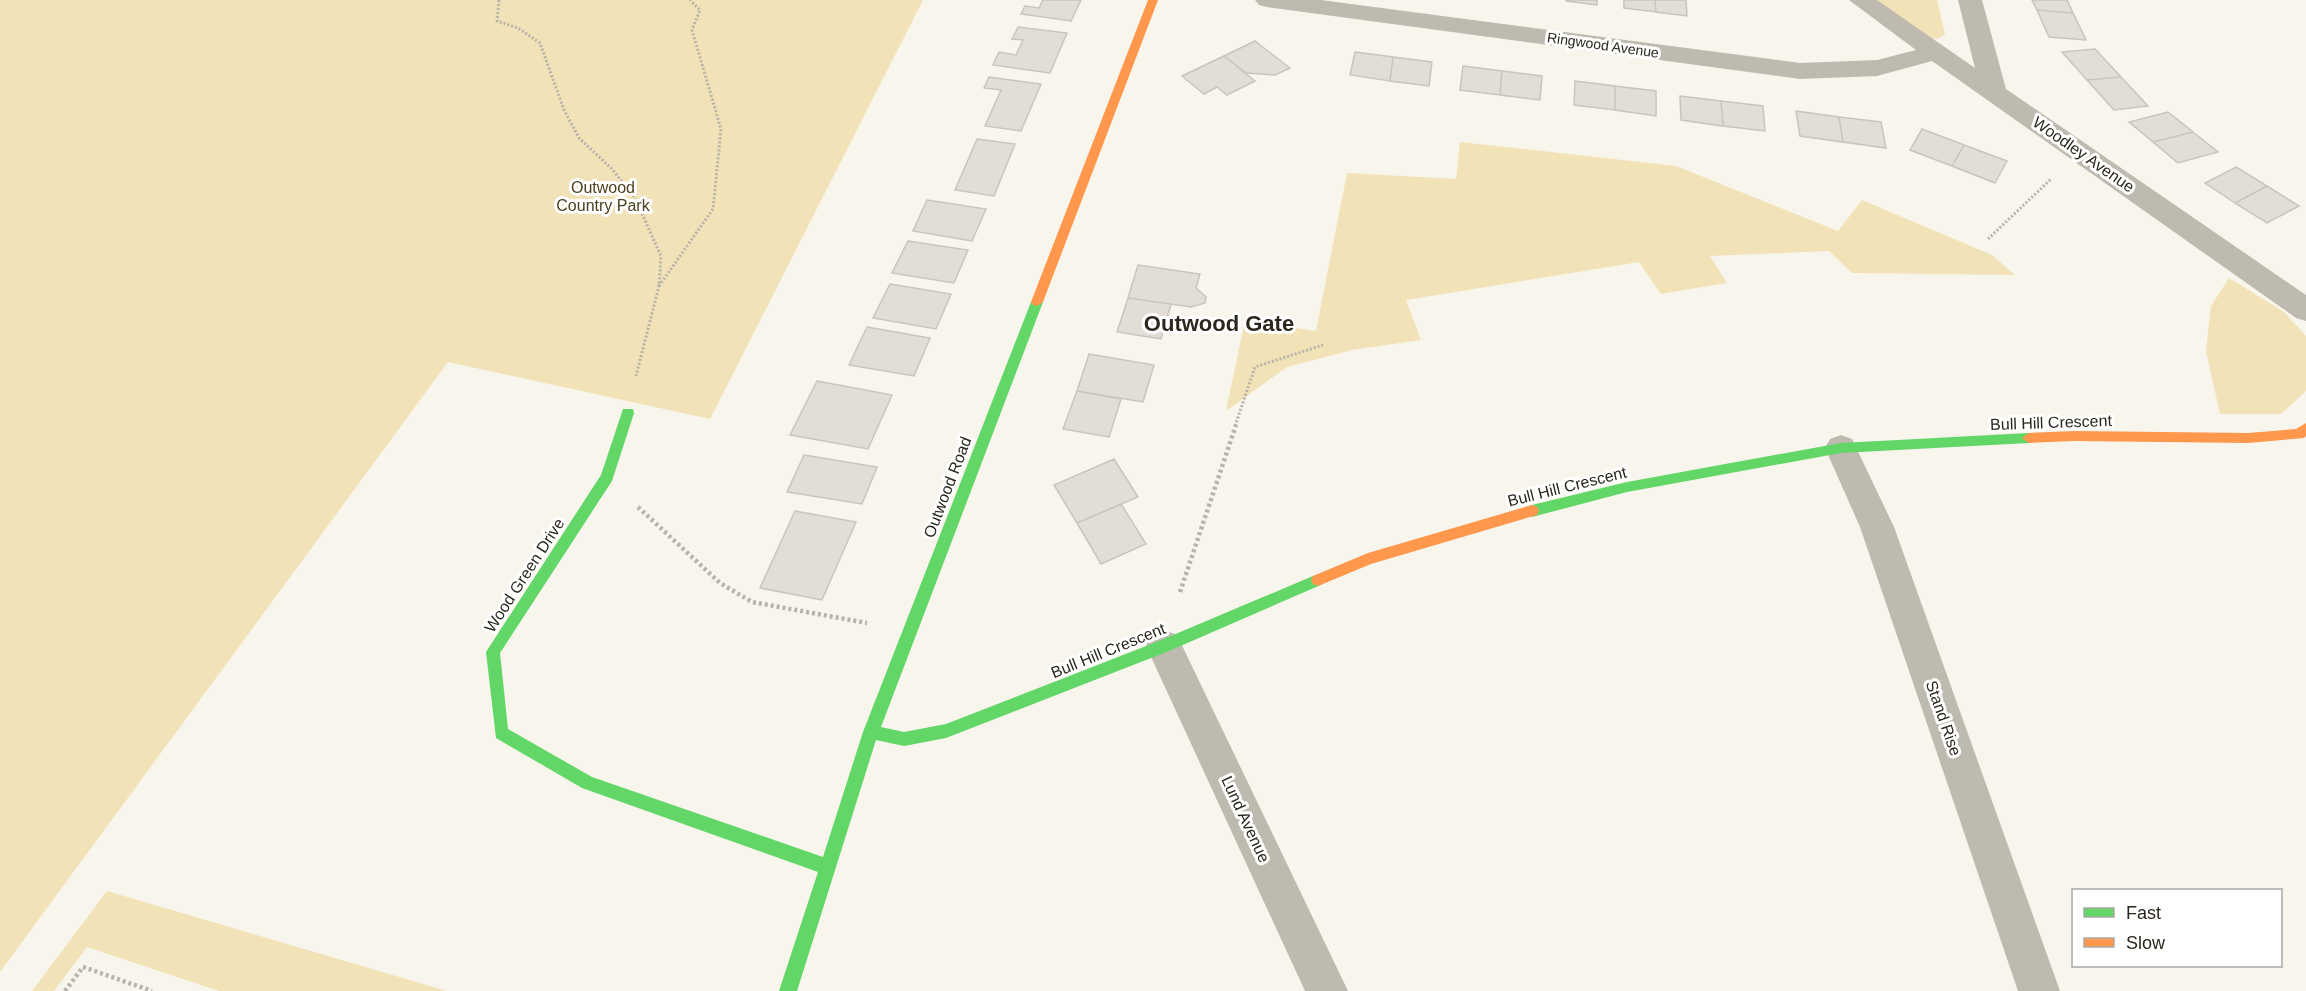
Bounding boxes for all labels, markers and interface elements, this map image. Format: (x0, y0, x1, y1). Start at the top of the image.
street label: Ringwood Avenue (1546, 29, 1660, 61)
street label: Woodley Avenue (2030, 113, 2138, 196)
park label: Outwood Country Park (556, 179, 651, 214)
district label: Outwood Gate (1144, 311, 1294, 336)
street label: Bull Hill Crescent (1990, 412, 2113, 433)
street label: Outwood Road (920, 434, 975, 540)
street label: Bull Hill Crescent (1506, 463, 1629, 509)
street label: Wood Green Drive (481, 515, 568, 635)
street label: Bull Hill Crescent (1049, 620, 1168, 681)
street label: Stand Rise (1923, 678, 1964, 758)
street label: Lund Avenue (1218, 773, 1273, 865)
legend (2072, 889, 2282, 967)
text: Fast (2126, 903, 2161, 923)
text: Slow (2126, 933, 2166, 953)

